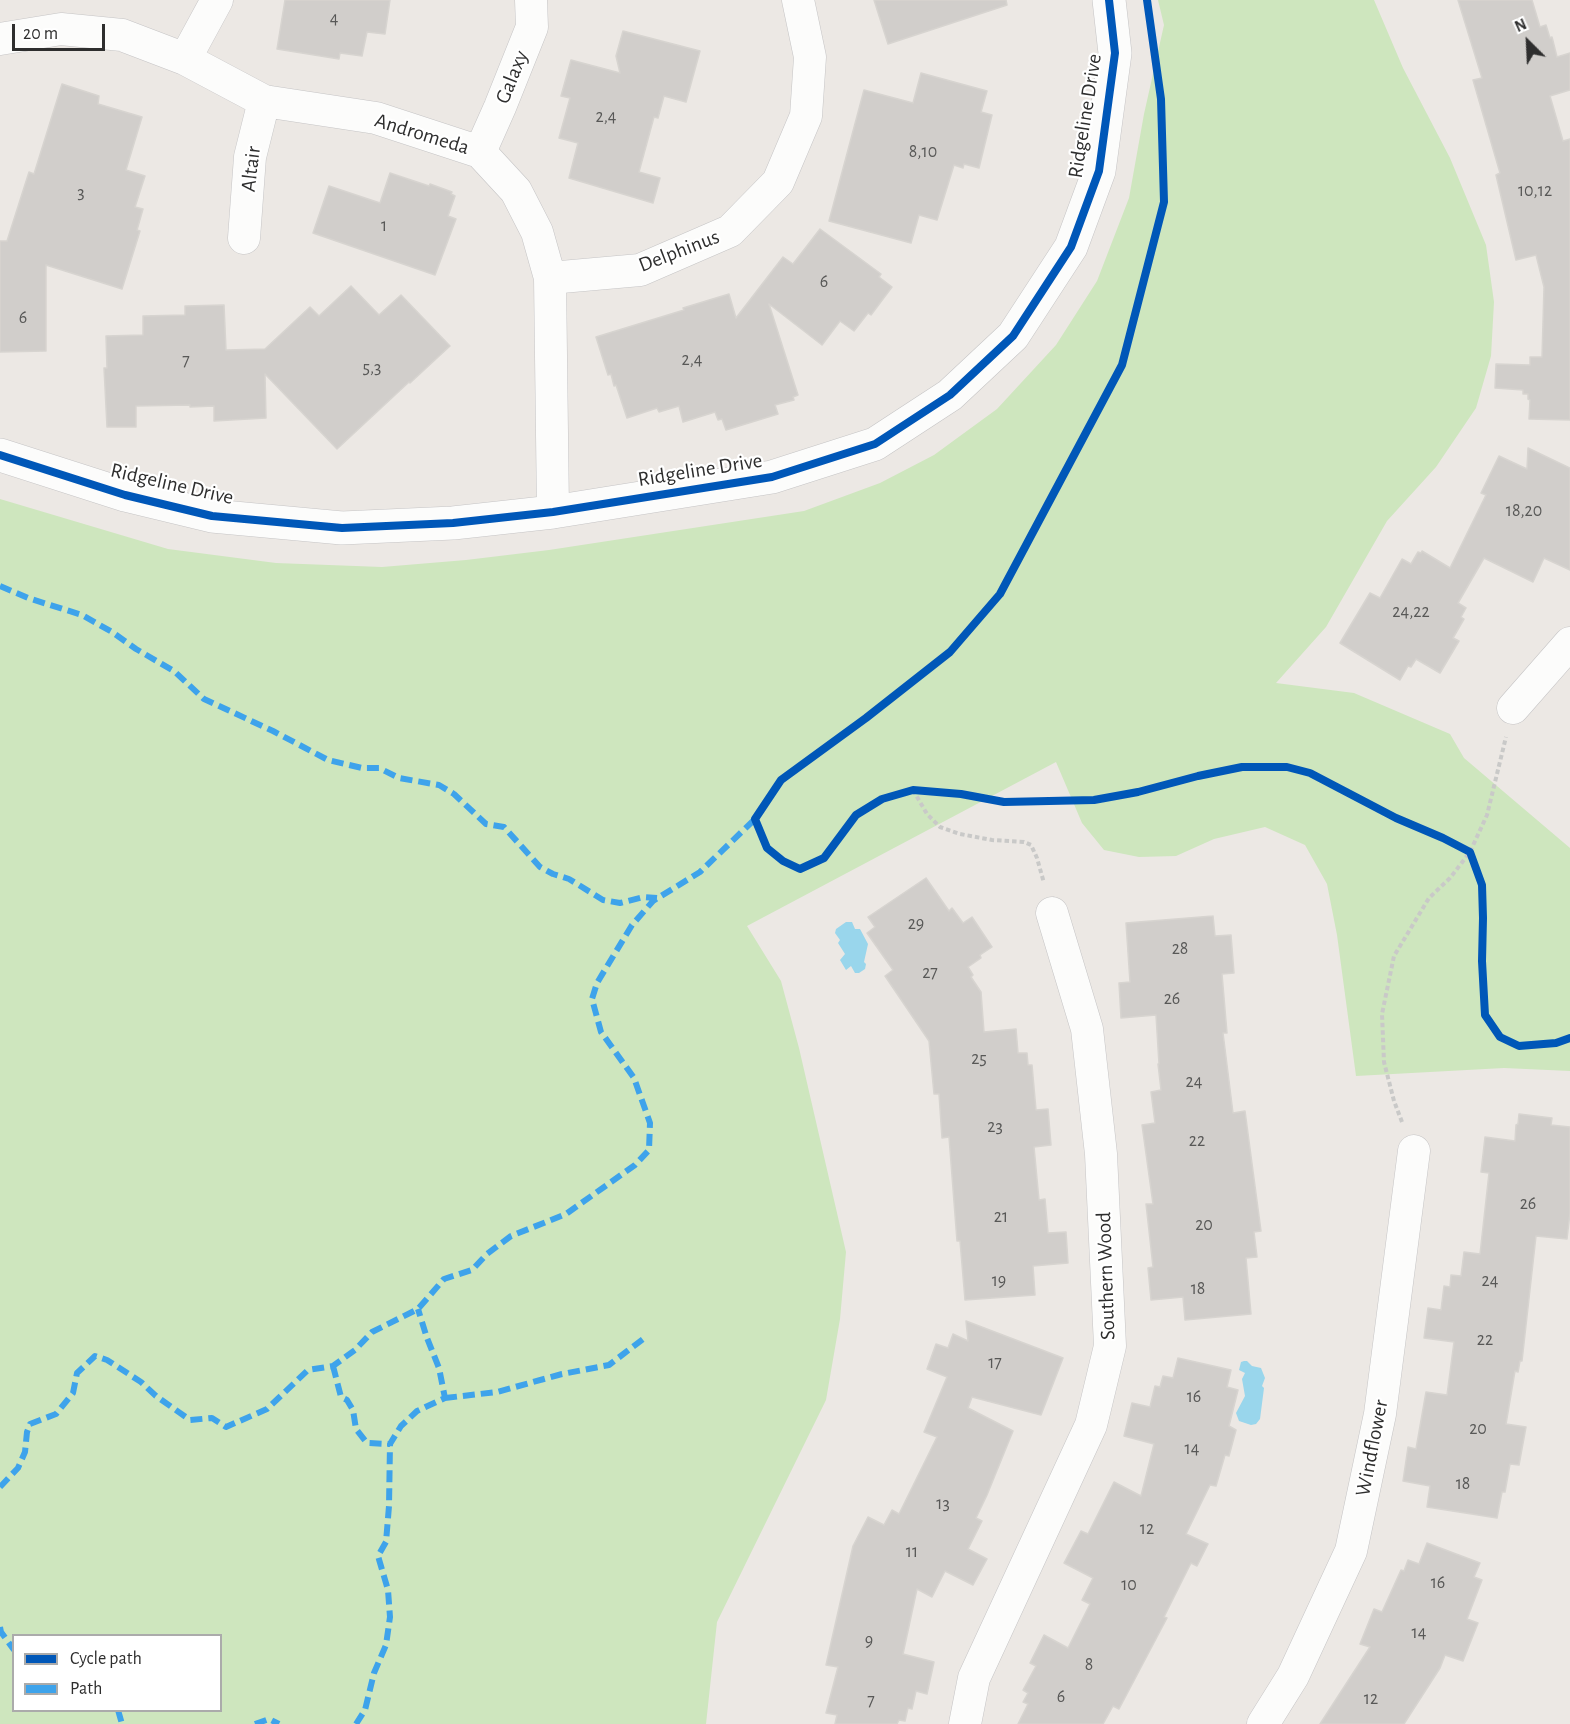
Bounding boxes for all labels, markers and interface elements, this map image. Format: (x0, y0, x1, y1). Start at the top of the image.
house number: 4 (330, 8, 338, 30)
scale bar (15, 12, 108, 50)
north arrow (1498, 12, 1558, 72)
text: N (1512, 16, 1529, 35)
text: 20 m (23, 25, 58, 43)
street label: Galaxy (490, 47, 534, 107)
street label: Ridgeline Drive (1063, 52, 1107, 180)
house number: 2,4 (596, 106, 616, 128)
street label: Andromeda (372, 108, 472, 160)
house number: 8,10 (909, 141, 937, 163)
street label: Altair (236, 145, 266, 193)
house number: 10,12 (1518, 180, 1552, 202)
house number: 3 (77, 182, 85, 204)
house number: 1 (381, 215, 387, 237)
street label: Delphinus (635, 224, 723, 278)
house number: 6 (820, 271, 828, 293)
house number: 6 (19, 307, 27, 329)
house number: 2,4 (682, 349, 702, 371)
house number: 7 (182, 350, 190, 372)
house number: 5,3 (362, 357, 382, 379)
street label: Ridgeline Drive (636, 448, 764, 492)
street label: Ridgeline Drive (108, 458, 236, 510)
house number: 18,20 (1506, 500, 1542, 522)
house number: 24,22 (1392, 601, 1430, 623)
house number: 29 (908, 913, 924, 935)
house number: 28 (1172, 938, 1188, 960)
house number: 27 (922, 962, 938, 984)
house number: 26 (1164, 988, 1180, 1010)
house number: 25 (971, 1048, 987, 1070)
house number: 24 (1186, 1071, 1202, 1093)
house number: 23 (987, 1116, 1003, 1138)
house number: 22 (1189, 1130, 1205, 1152)
house number: 26 (1520, 1193, 1536, 1215)
house number: 21 (994, 1206, 1008, 1228)
street label: Southern Wood (1091, 1211, 1121, 1341)
house number: 20 (1195, 1214, 1213, 1236)
house number: 19 (992, 1270, 1006, 1292)
house number: 24 (1482, 1270, 1498, 1292)
house number: 18 (1191, 1278, 1205, 1300)
house number: 22 (1477, 1329, 1493, 1351)
house number: 17 (988, 1352, 1002, 1374)
house number: 16 (1187, 1386, 1201, 1408)
street label: Windflower (1350, 1398, 1394, 1498)
house number: 20 (1469, 1418, 1487, 1440)
house number: 14 (1185, 1438, 1199, 1460)
house number: 18 (1456, 1473, 1470, 1495)
house number: 13 (936, 1493, 950, 1515)
house number: 12 (1140, 1518, 1154, 1540)
house number: 11 (906, 1541, 918, 1563)
house number: 16 (1431, 1572, 1445, 1594)
house number: 10 (1121, 1574, 1137, 1596)
house number: 14 (1412, 1622, 1426, 1644)
house number: 9 (865, 1630, 873, 1652)
legend (12, 1634, 222, 1712)
text: Cycle path (70, 1650, 142, 1668)
house number: 8 (1085, 1654, 1093, 1676)
text: Path (70, 1680, 102, 1698)
house number: 6 (1057, 1686, 1065, 1708)
house number: 12 (1364, 1688, 1378, 1710)
house number: 7 (867, 1690, 875, 1712)

